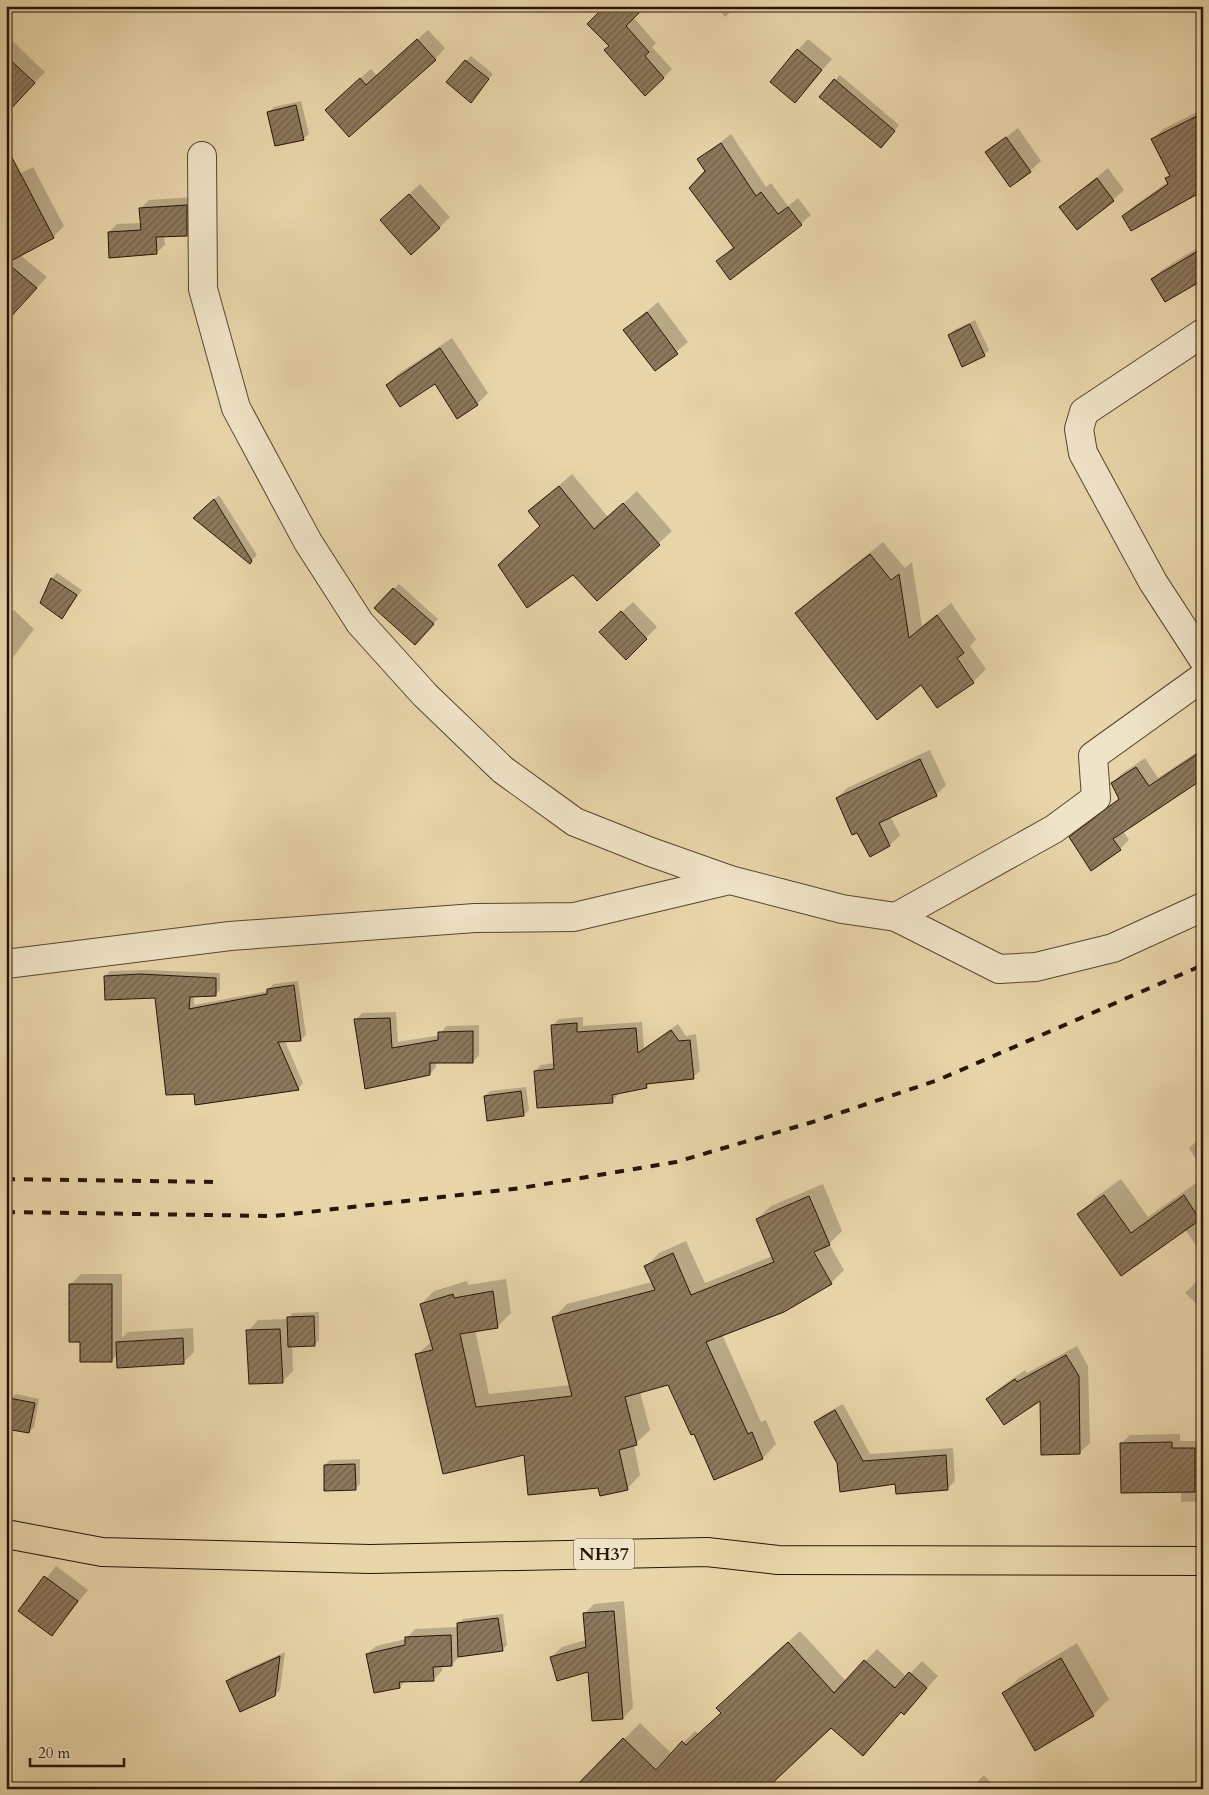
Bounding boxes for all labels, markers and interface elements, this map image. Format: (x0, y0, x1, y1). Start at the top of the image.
road number: NH37 (574, 1538, 634, 1570)
scale bar (30, 1735, 124, 1767)
text: 20 m (38, 1743, 70, 1763)

